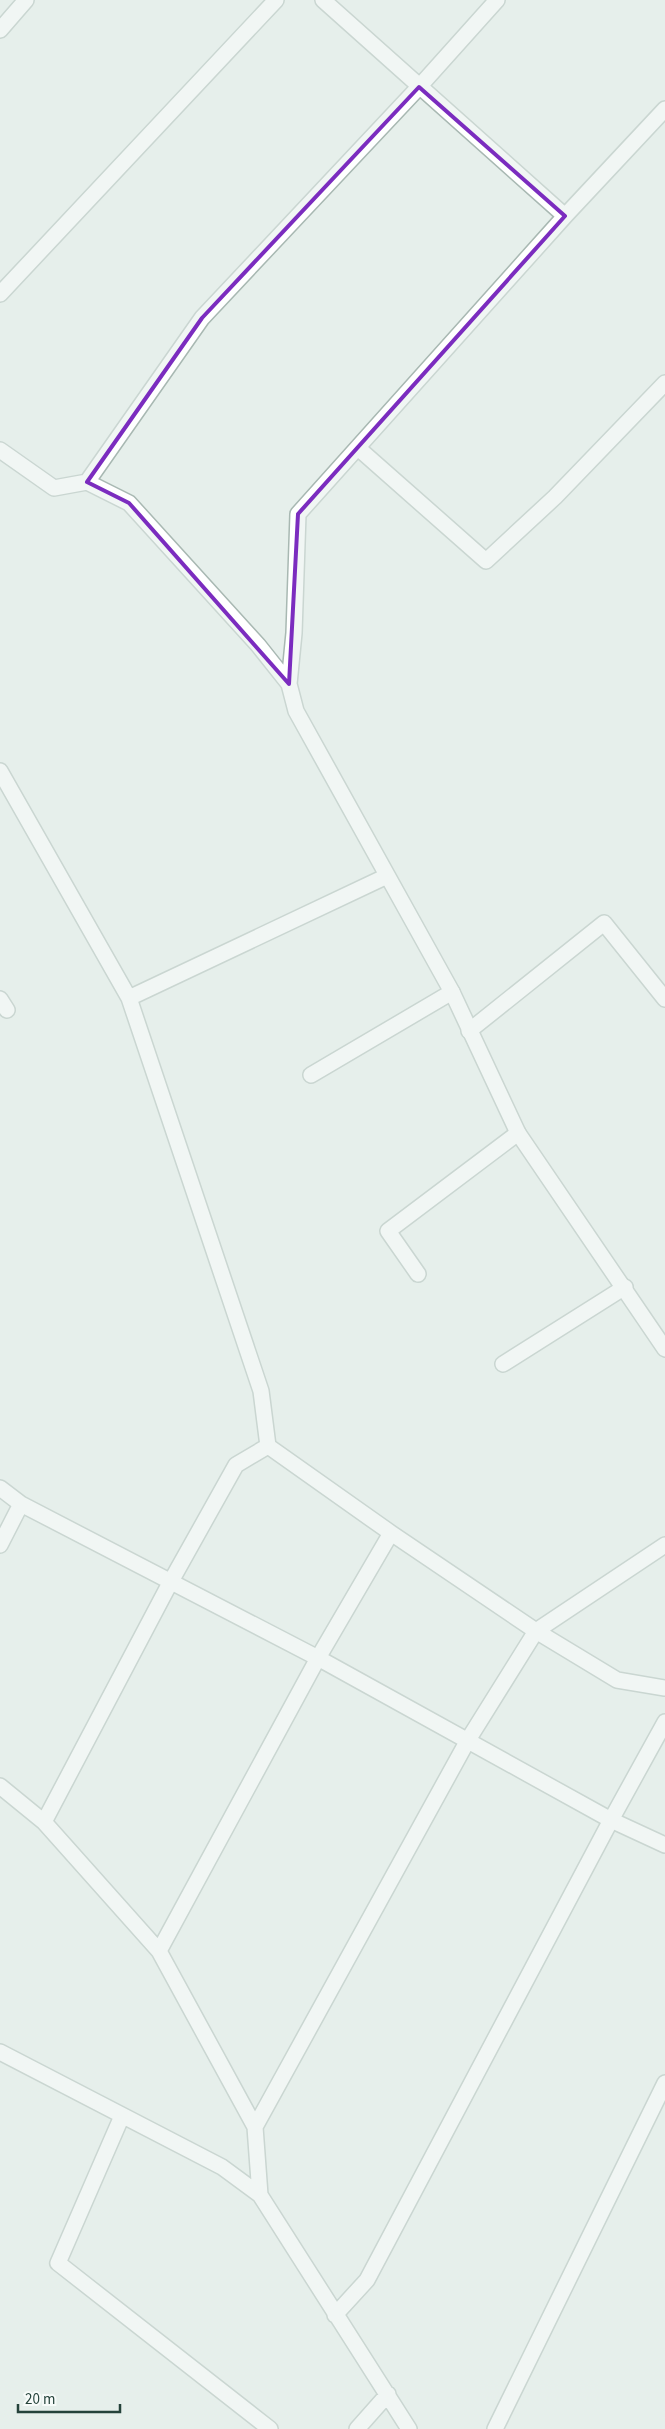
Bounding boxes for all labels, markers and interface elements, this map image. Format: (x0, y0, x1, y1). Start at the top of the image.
scale bar (18, 2382, 120, 2414)
text: 20 m (25, 2389, 55, 2410)

